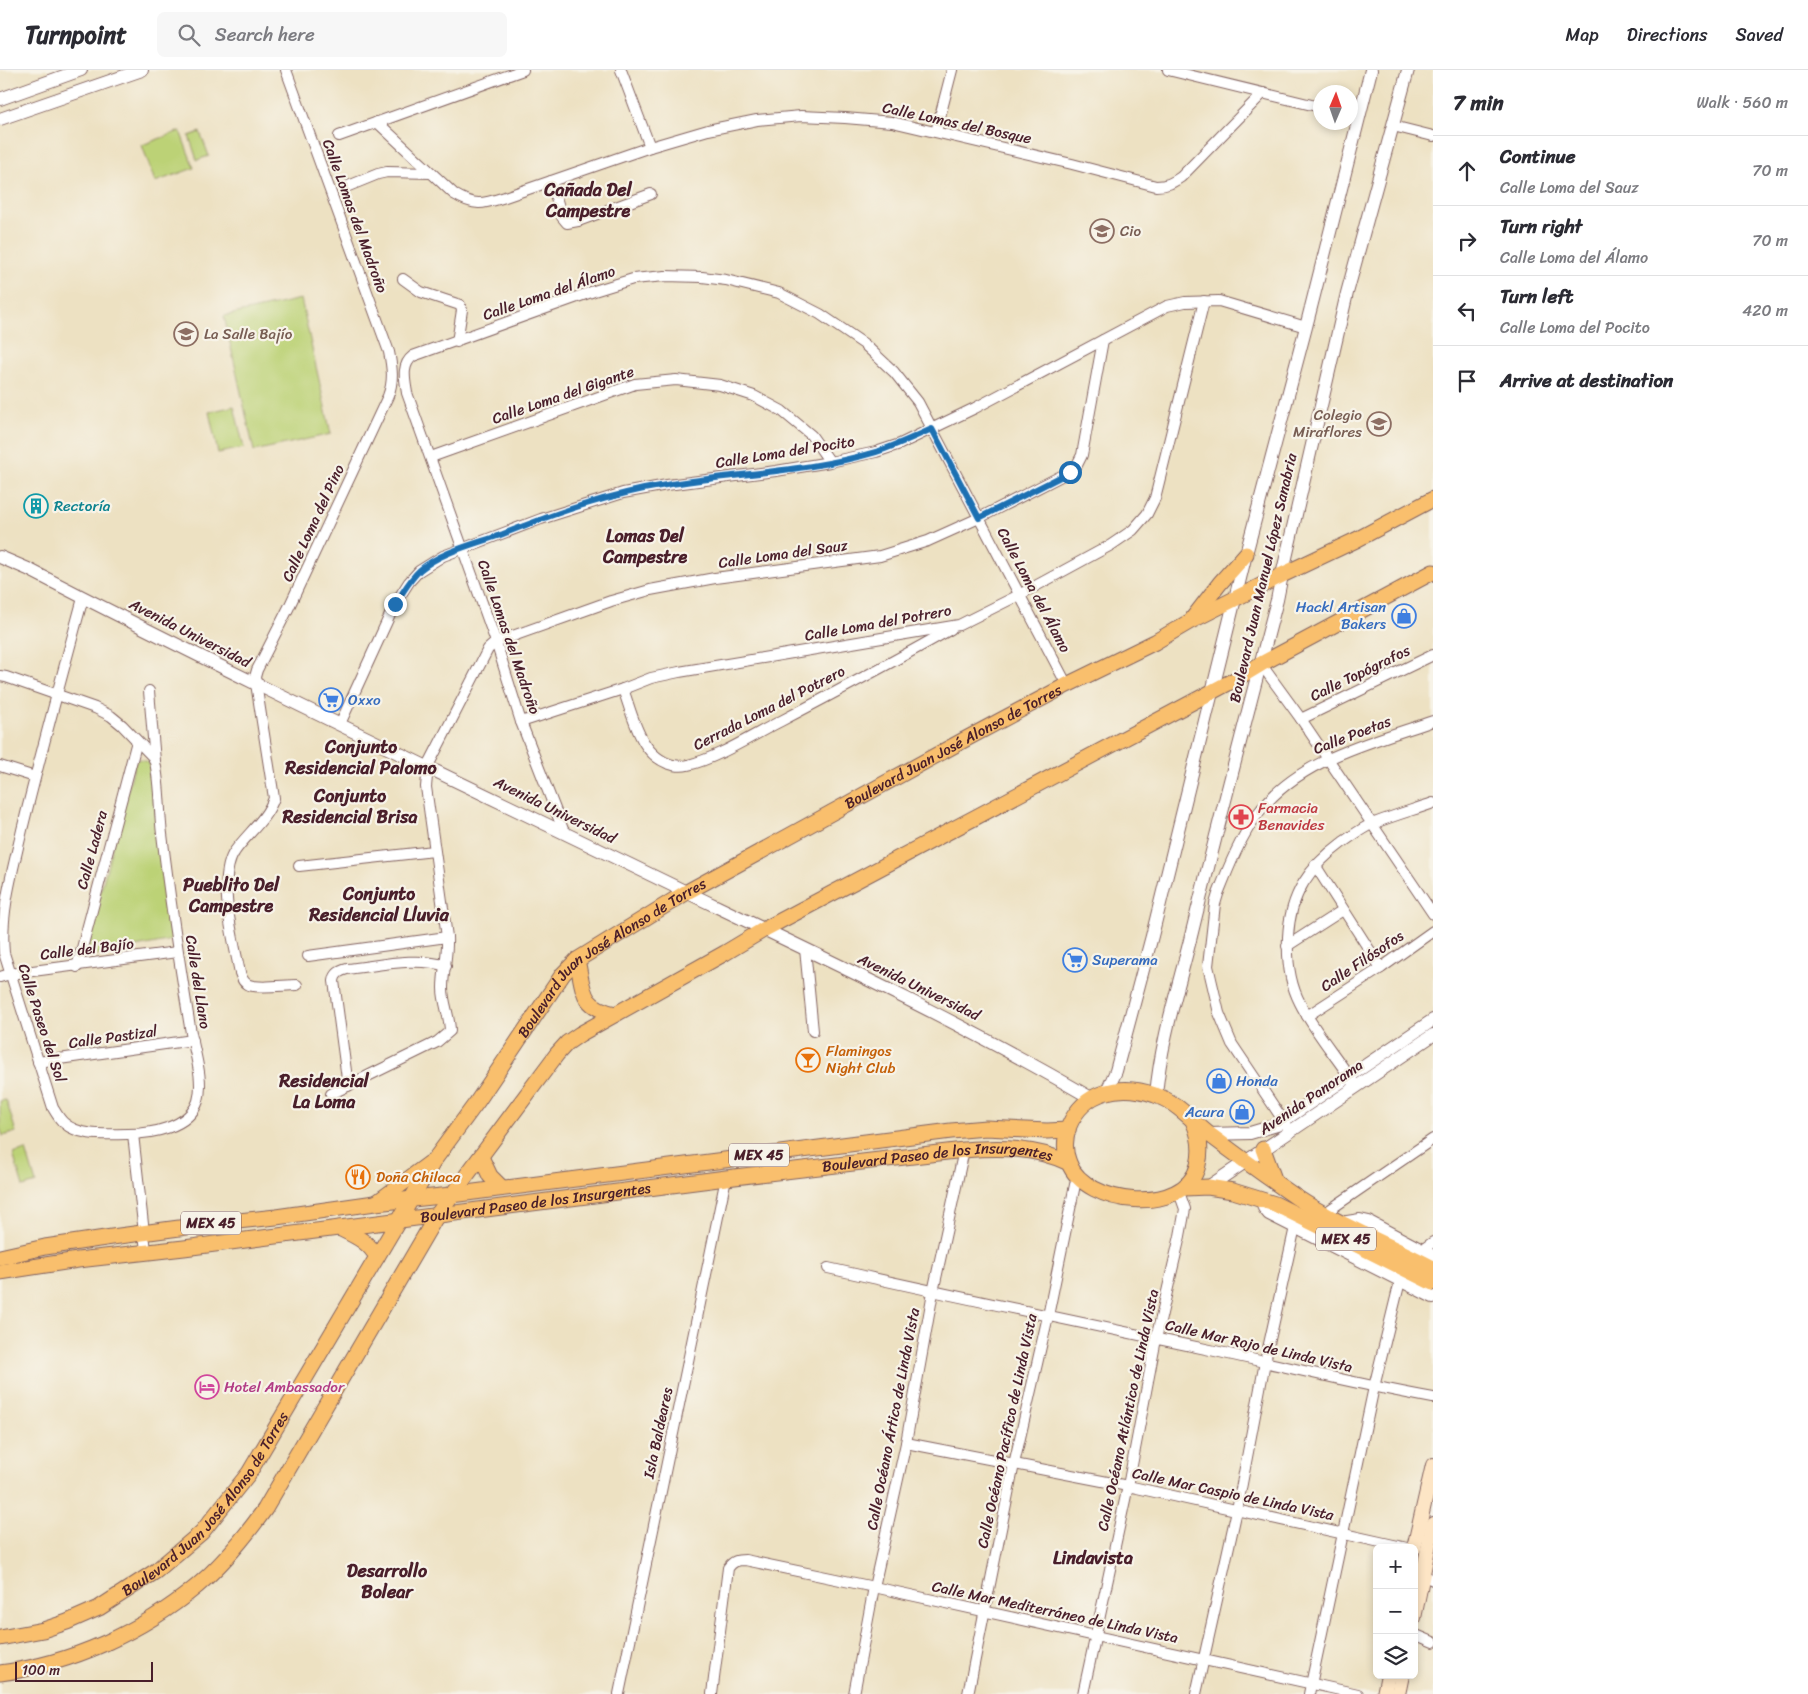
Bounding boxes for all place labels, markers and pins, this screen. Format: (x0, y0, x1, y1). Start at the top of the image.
school or university icon: Cio (1089, 218, 1115, 244)
place label: Cio (1120, 218, 1142, 244)
school or university icon: La Salle Bajío (173, 321, 199, 347)
place label: La Salle Bajío (204, 321, 293, 347)
place label: Colegio Miraflores (1293, 402, 1362, 445)
school or university icon: Colegio Miraflores (1366, 411, 1392, 437)
building icon: Rectoría (23, 493, 49, 519)
place label: Rectoría (54, 493, 111, 519)
place label: Hackl Artisan Bakers (1296, 594, 1387, 637)
shop icon: Hackl Artisan Bakers (1391, 603, 1417, 629)
supermarket icon: Oxxo (318, 687, 344, 713)
place label: Oxxo (348, 687, 381, 713)
place label: Farmacia Benavides (1258, 795, 1325, 838)
pharmacy icon: Farmacia Benavides (1228, 804, 1254, 830)
supermarket icon: Superama (1062, 947, 1088, 973)
place label: Superama (1092, 947, 1158, 973)
place label: Flamingos Night Club (826, 1038, 896, 1081)
bar icon: Flamingos Night Club (795, 1047, 821, 1073)
shop icon: Honda (1206, 1068, 1232, 1094)
place label: Honda (1236, 1068, 1278, 1094)
place label: Acura (1184, 1099, 1224, 1125)
shop icon: Acura (1229, 1099, 1255, 1125)
restaurant icon: Doña Chilaca (345, 1164, 371, 1190)
place label: Doña Chilaca (376, 1164, 461, 1190)
hotel icon: Hotel Ambassador (194, 1374, 220, 1400)
place label: Hotel Ambassador (224, 1374, 345, 1400)

